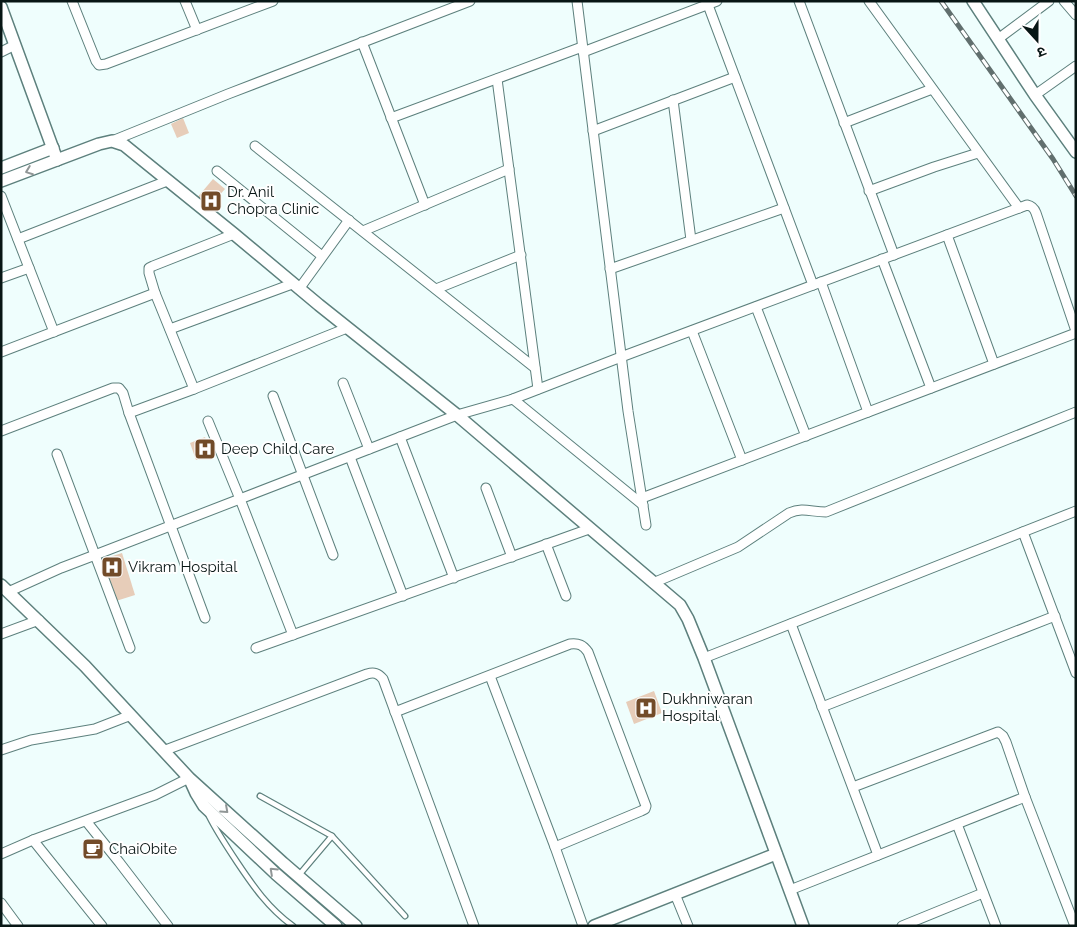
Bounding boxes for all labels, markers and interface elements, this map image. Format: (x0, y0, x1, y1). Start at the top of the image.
north arrow (1012, 15, 1062, 65)
text: उ (1034, 43, 1048, 61)
one-way arrow (25, 165, 34, 175)
place label: Dr. Anil Chopra Clinic (227, 183, 319, 218)
hospital icon: Dr. Anil Chopra Clinic (199, 189, 223, 213)
hospital icon: Deep Child Care (193, 437, 217, 461)
place label: Deep Child Care (221, 440, 334, 458)
hospital icon: Vikram Hospital (100, 555, 124, 579)
place label: Vikram Hospital (128, 558, 238, 576)
place label: Dukhniwaran Hospital (662, 690, 753, 725)
hospital icon: Dukhniwaran Hospital (634, 696, 658, 720)
one-way arrow (220, 804, 229, 813)
cafe icon: ChaiObite (81, 837, 105, 861)
place label: ChaiObite (109, 840, 177, 858)
one-way arrow (269, 868, 278, 877)

